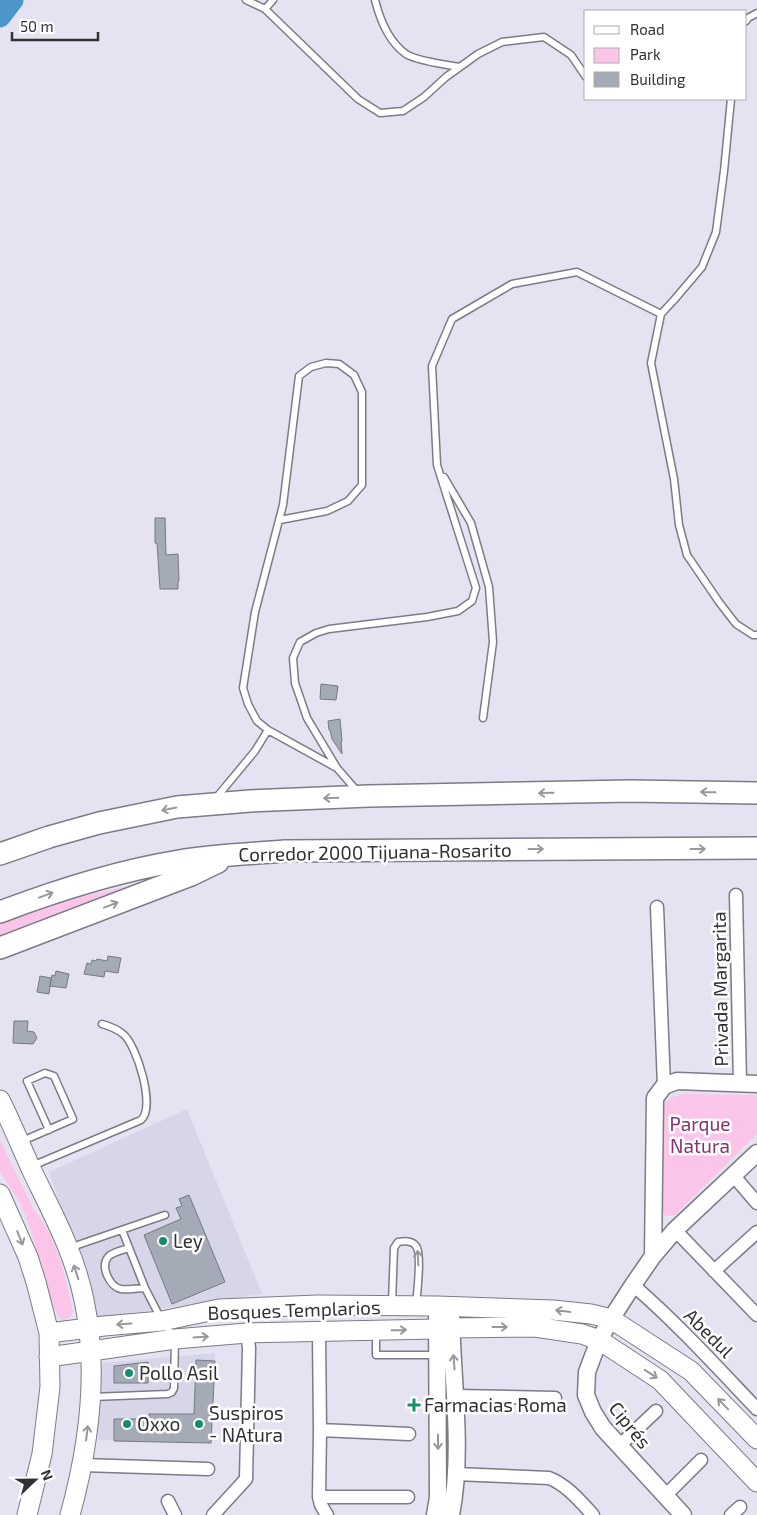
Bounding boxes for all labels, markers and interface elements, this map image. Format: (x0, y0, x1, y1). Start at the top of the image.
scale bar (12, 10, 99, 42)
legend (584, 10, 747, 100)
text: 50 m (20, 17, 54, 35)
text: Road (630, 20, 665, 38)
text: Park (630, 45, 661, 63)
text: Building (630, 70, 686, 88)
one-way arrow (538, 788, 554, 798)
one-way arrow (701, 788, 717, 797)
one-way arrow (323, 793, 339, 802)
one-way arrow (161, 805, 177, 814)
street label: Corredor 2000 Tijuana-Rosarito (238, 838, 512, 865)
one-way arrow (528, 844, 544, 854)
one-way arrow (690, 844, 706, 854)
one-way arrow (38, 890, 53, 899)
one-way arrow (102, 900, 118, 909)
street label: Privada Margarita (707, 911, 732, 1067)
park label: Parque Natura (670, 1112, 730, 1157)
place label: Ley (173, 1229, 203, 1252)
one-way arrow (16, 1230, 26, 1245)
marker: Ley (157, 1235, 169, 1247)
one-way arrow (414, 1250, 423, 1266)
one-way arrow (71, 1265, 80, 1281)
street label: Bosques Templarios (207, 1295, 381, 1324)
street label: Abedul (680, 1303, 739, 1362)
one-way arrow (555, 1306, 571, 1316)
one-way arrow (117, 1320, 133, 1329)
one-way arrow (492, 1322, 508, 1332)
one-way arrow (390, 1325, 406, 1335)
one-way arrow (193, 1332, 209, 1341)
one-way arrow (449, 1354, 458, 1370)
place label: Pollo Asil (139, 1361, 219, 1384)
marker: Pollo Asil (123, 1367, 135, 1379)
one-way arrow (644, 1369, 658, 1379)
place label: Farmacias Roma (424, 1393, 567, 1416)
street label: Ciprés (605, 1397, 656, 1453)
one-way arrow (717, 1398, 729, 1410)
marker: Farmacias Roma (408, 1399, 420, 1411)
place label: Suspiros - NAtura (209, 1401, 284, 1446)
place label: Oxxo (137, 1412, 180, 1435)
marker: Oxxo (121, 1418, 133, 1430)
marker: Suspiros - NAtura (193, 1418, 205, 1430)
one-way arrow (82, 1425, 92, 1441)
one-way arrow (433, 1434, 443, 1450)
north arrow (10, 1455, 60, 1505)
text: N (38, 1467, 57, 1483)

